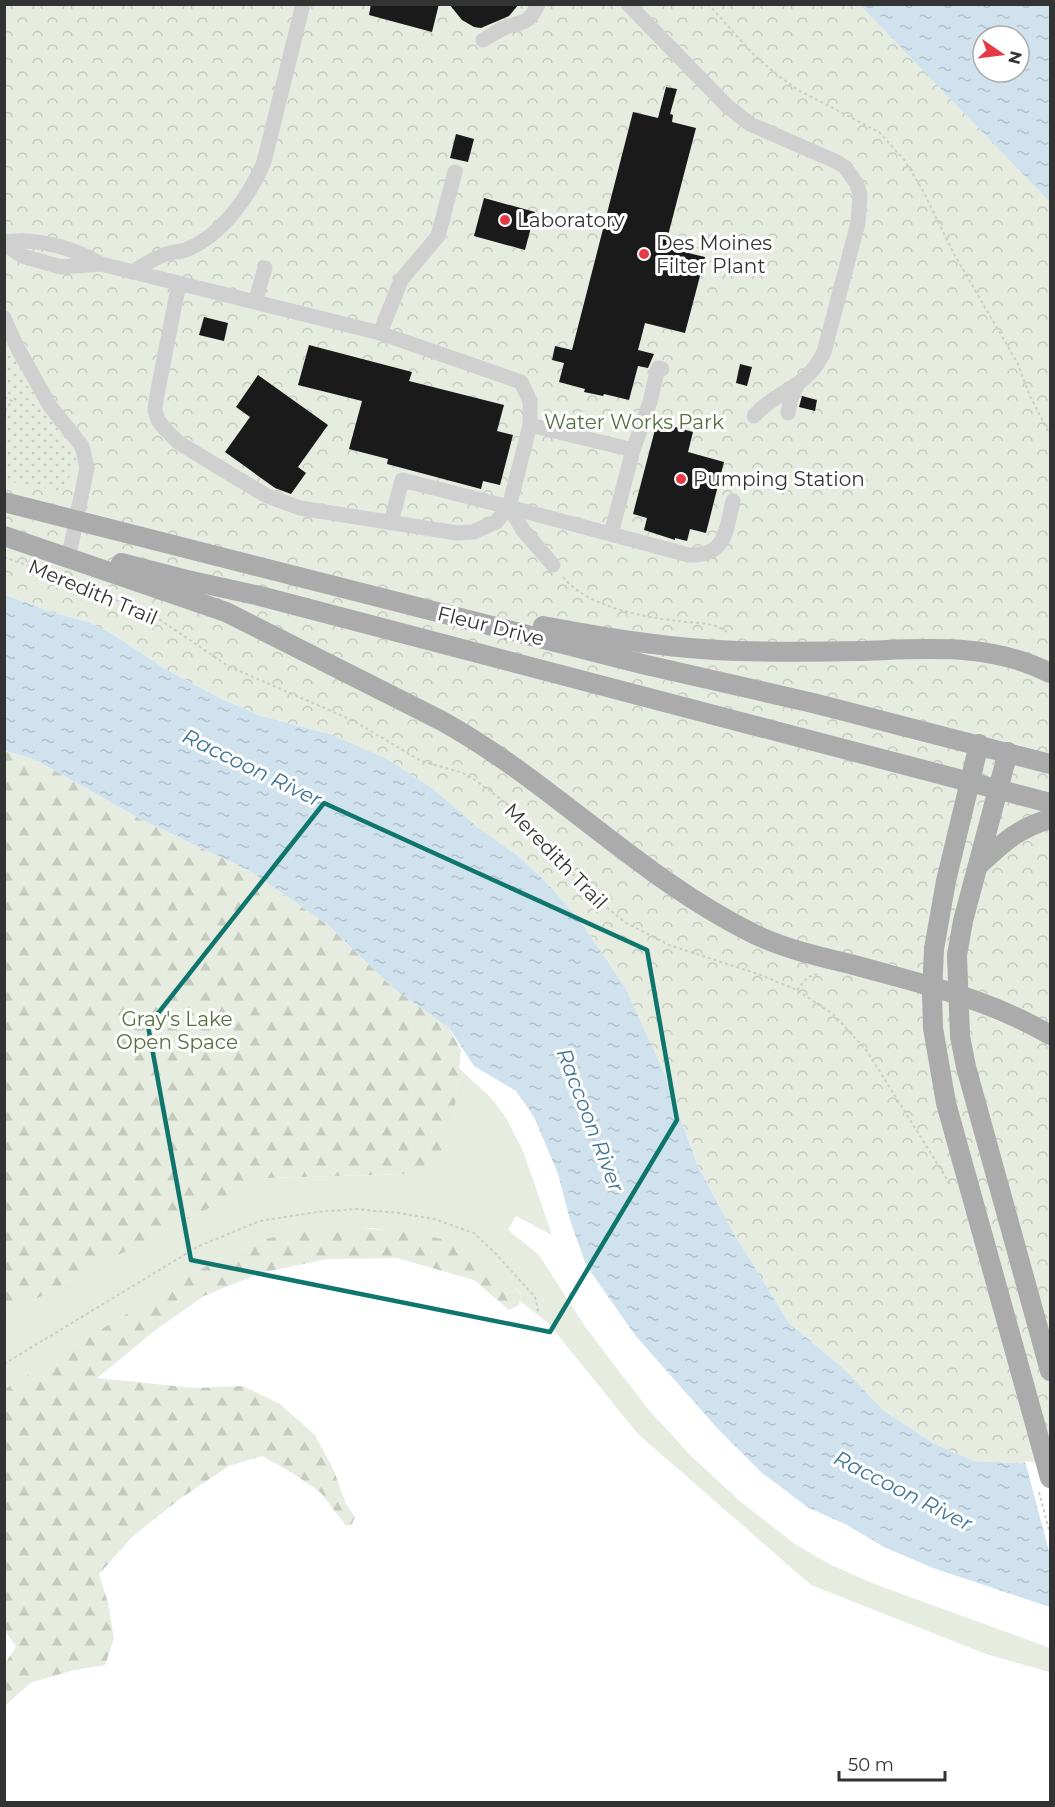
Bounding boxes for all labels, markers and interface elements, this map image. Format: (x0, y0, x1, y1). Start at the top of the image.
north arrow (971, 24, 1031, 84)
text: N (1004, 49, 1026, 66)
place label: Laboratory (517, 208, 625, 232)
marker: Laboratory (498, 213, 512, 227)
place label: Des Moines Filter Plant (656, 231, 772, 278)
marker: Des Moines Filter Plant (637, 247, 651, 261)
park label: Water Works Park (544, 410, 724, 434)
place label: Pumping Station (693, 467, 865, 491)
marker: Pumping Station (674, 472, 688, 486)
street label: Meredith Trail (25, 554, 161, 630)
street label: Fleur Drive (435, 601, 547, 651)
water label: Raccoon River (179, 723, 326, 812)
street label: Meredith Trail (500, 798, 612, 914)
park label: Gray's Lake Open Space (116, 1007, 238, 1054)
water label: Raccoon River (552, 1045, 630, 1196)
water label: Raccoon River (830, 1445, 977, 1536)
scale bar (839, 1744, 946, 1782)
text: 50 m (848, 1754, 894, 1776)

